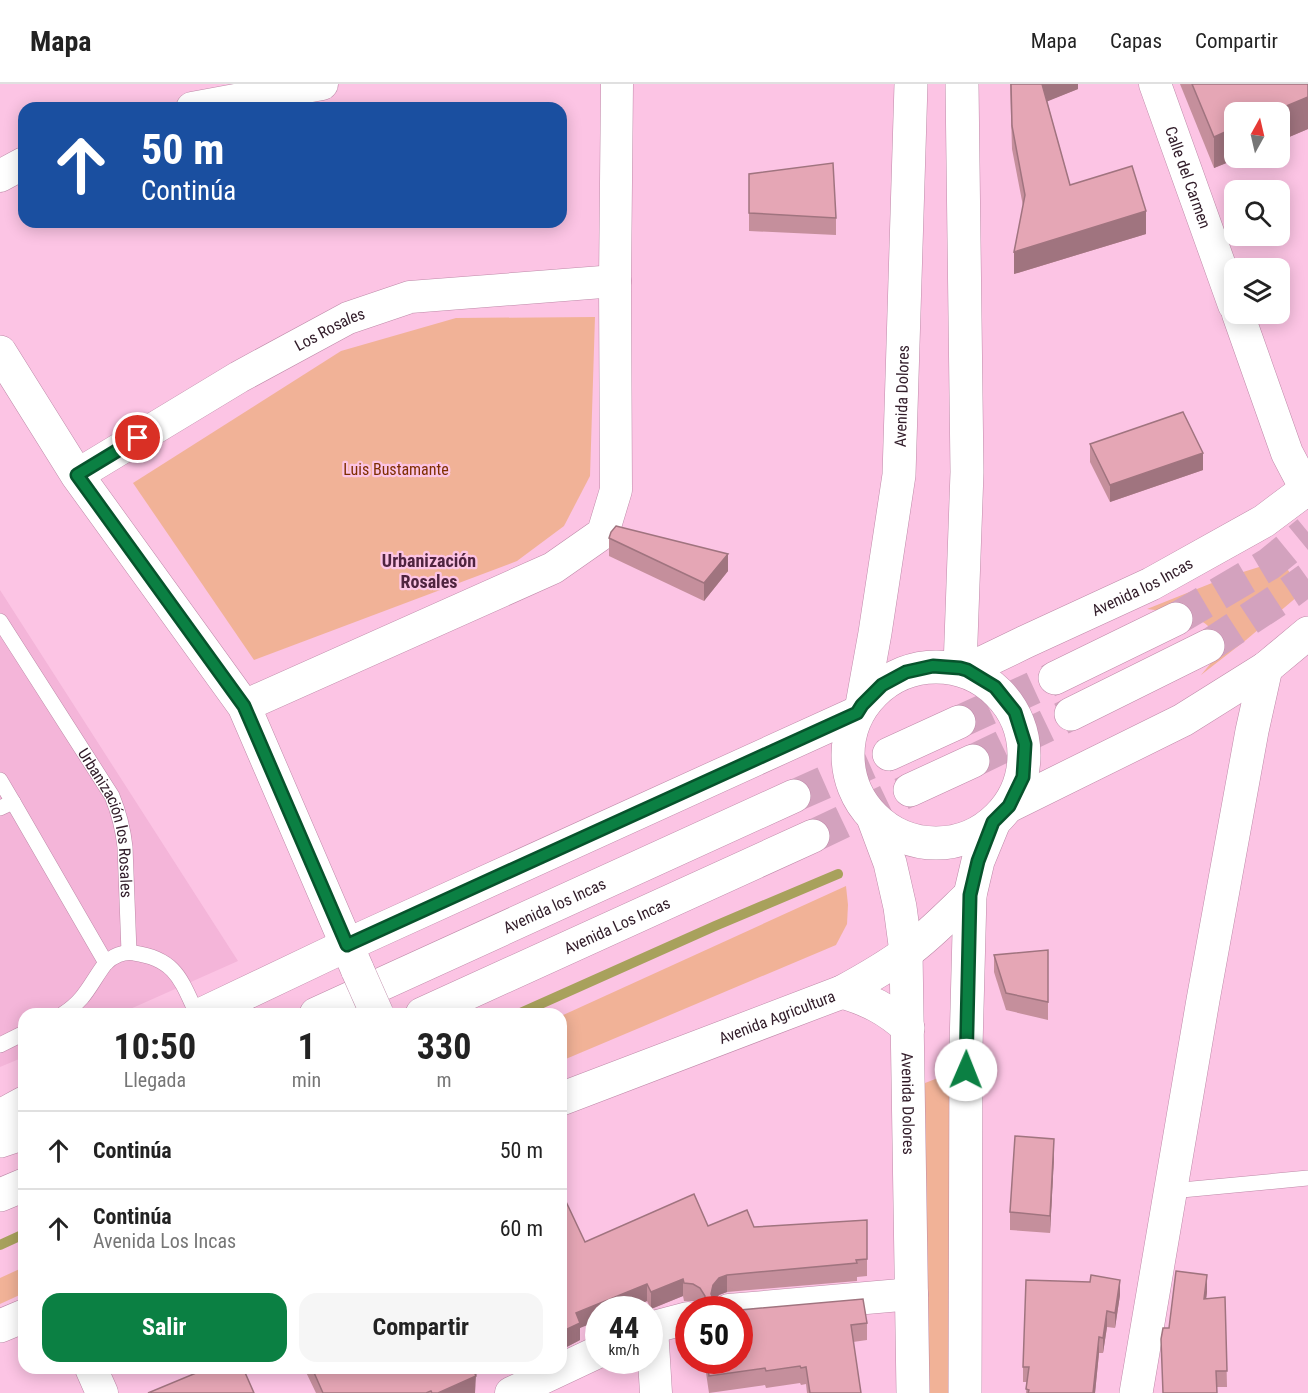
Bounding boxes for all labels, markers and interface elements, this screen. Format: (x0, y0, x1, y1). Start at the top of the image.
text: Mapa (30, 25, 91, 58)
text: Mapa (1031, 29, 1077, 53)
text: Capas (1110, 29, 1162, 53)
text: Compartir (1195, 29, 1278, 53)
north arrow (1224, 102, 1290, 168)
map controls (1224, 102, 1290, 324)
street label: Calle del Carmen (1161, 124, 1215, 231)
text: 50 m (141, 125, 224, 174)
icon: ahead (42, 126, 120, 204)
text: Continúa (141, 175, 236, 207)
button: search (1224, 180, 1290, 246)
button: layers (1224, 258, 1290, 324)
street label: Los Rosales (291, 304, 367, 355)
street label: Avenida Dolores (891, 345, 913, 447)
pin (112, 412, 163, 463)
icon: arrive (121, 421, 154, 454)
park label: Luis Bustamante (343, 460, 449, 479)
district label: Urbanización Rosales (382, 550, 476, 592)
street label: Avenida los Incas (1089, 554, 1196, 620)
street label: Urbanización los Rosales (74, 745, 136, 898)
street label: Avenida los Incas (500, 874, 609, 937)
street label: Avenida Los Incas (561, 893, 673, 958)
street label: Avenida Agricultura (716, 987, 838, 1048)
text: 10:50 (114, 1026, 196, 1068)
text: 1 (297, 1026, 316, 1068)
text: 330 (417, 1026, 471, 1068)
position arrow (934, 1038, 998, 1102)
street label: Avenida Dolores (898, 1052, 918, 1155)
text: Llegada (124, 1068, 186, 1092)
text: min (292, 1068, 321, 1092)
text: m (437, 1068, 452, 1092)
icon: ahead (42, 1134, 75, 1167)
text: Continúa (93, 1138, 172, 1163)
text: 50 m (500, 1138, 543, 1163)
text: Continúa (93, 1204, 172, 1229)
icon: ahead (42, 1212, 75, 1245)
text: 60 m (500, 1216, 543, 1241)
text: Avenida Los Incas (93, 1229, 236, 1253)
button: Salir (42, 1293, 287, 1362)
button: Compartir (299, 1293, 543, 1362)
speed limit sign: 50 (675, 1296, 753, 1374)
text: 44 (609, 1310, 639, 1345)
text: km/h (609, 1341, 639, 1359)

